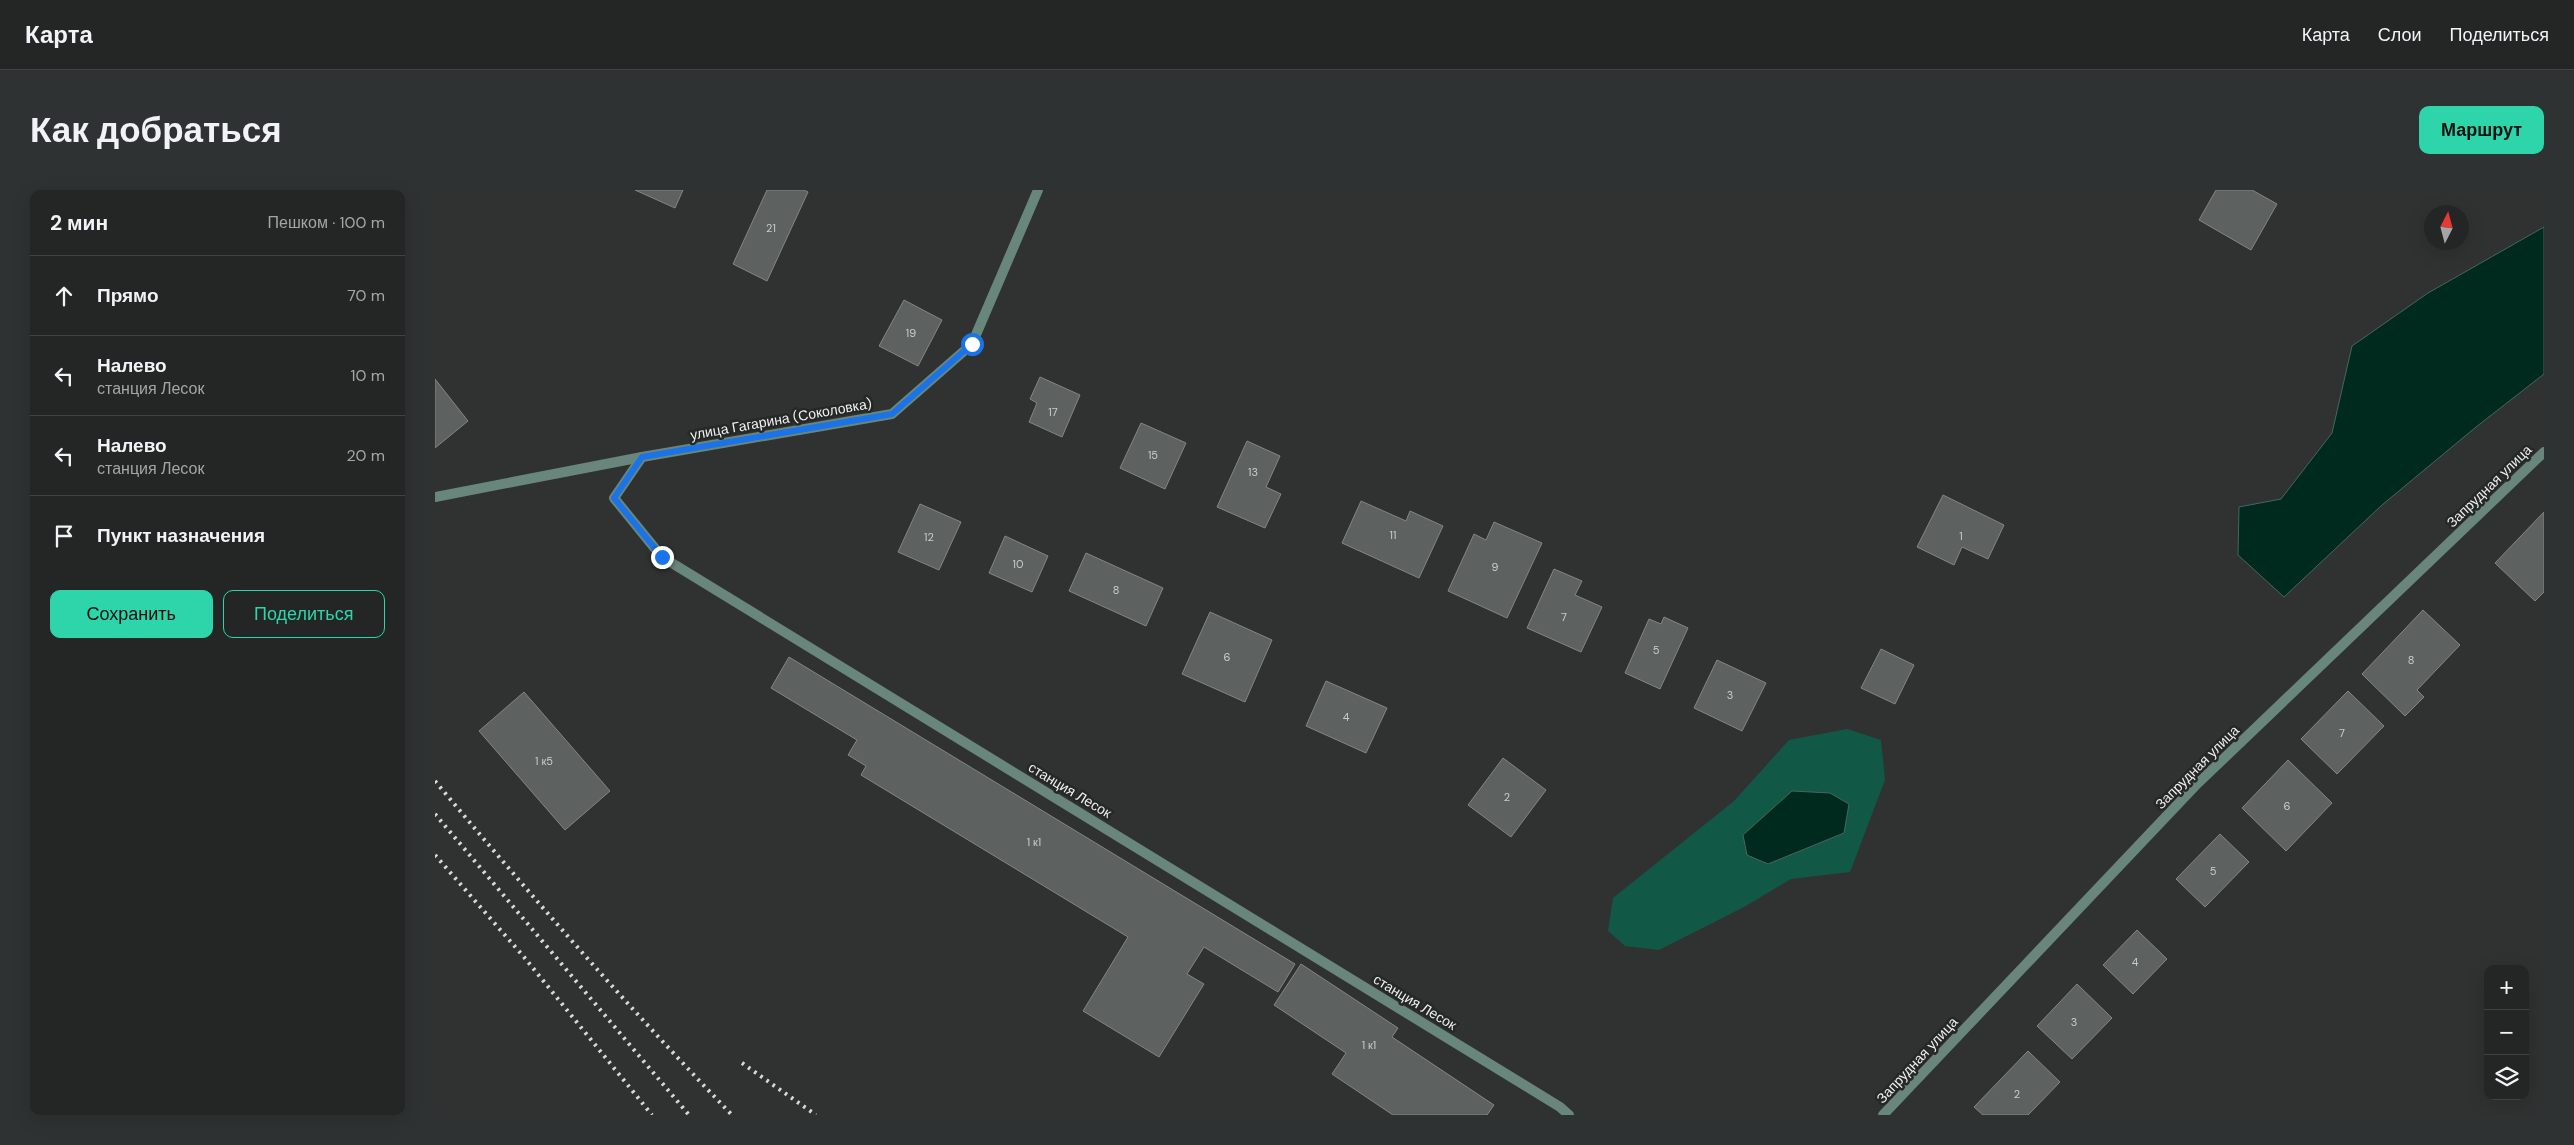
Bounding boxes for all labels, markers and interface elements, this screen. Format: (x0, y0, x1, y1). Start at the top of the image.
text: Карта (25, 19, 93, 50)
text: Карта (2302, 23, 2350, 47)
text: Слои (2378, 23, 2422, 47)
text: Поделиться (2450, 23, 2549, 47)
button: Маршрут (2419, 106, 2544, 154)
text: Как добраться (30, 107, 282, 153)
north arrow (2424, 205, 2469, 250)
text: 2 мин (50, 209, 108, 237)
text: Пешком · 100 m (268, 212, 385, 233)
house number: 21 (766, 221, 776, 235)
icon: ahead (50, 282, 78, 310)
text: Прямо (97, 283, 159, 308)
text: 70 m (347, 285, 385, 306)
house number: 19 (906, 326, 916, 340)
route start (961, 333, 984, 356)
text: Налево (97, 353, 167, 378)
icon: left (50, 362, 78, 390)
text: 10 m (351, 365, 385, 386)
text: станция Лесок (97, 378, 204, 399)
street label: улица Гагарина (Соколовка) (689, 394, 873, 444)
house number: 17 (1048, 405, 1058, 419)
text: Налево (97, 433, 167, 458)
street label: Запрудная улица (2443, 441, 2535, 531)
icon: left (50, 442, 78, 470)
text: 20 m (346, 445, 385, 466)
house number: 15 (1148, 448, 1158, 462)
text: станция Лесок (97, 458, 204, 479)
house number: 13 (1248, 465, 1258, 479)
icon: arrive (50, 522, 78, 550)
text: Пункт назначения (97, 523, 265, 548)
house number: 11 (1390, 528, 1396, 542)
house number: 1 (1959, 529, 1963, 543)
house number: 12 (924, 530, 934, 544)
route end (651, 546, 674, 569)
house number: 10 (1013, 557, 1023, 571)
house number: 9 (1492, 560, 1499, 574)
house number: 8 (1113, 583, 1119, 597)
button: Сохранить (50, 590, 213, 638)
button: Поделиться (223, 590, 385, 638)
house number: 7 (1561, 610, 1567, 624)
house number: 5 (1653, 643, 1660, 657)
house number: 6 (1224, 650, 1231, 664)
house number: 8 (2408, 653, 2414, 667)
house number: 3 (1727, 688, 1733, 702)
house number: 4 (1343, 710, 1350, 724)
street label: Запрудная улица (2151, 721, 2243, 813)
house number: 7 (2339, 726, 2345, 740)
house number: 1 к5 (535, 754, 553, 768)
street label: станция Лесок (1025, 758, 1116, 822)
house number: 2 (1504, 790, 1510, 804)
house number: 6 (2284, 799, 2291, 813)
house number: 1 к1 (1027, 835, 1041, 849)
house number: 5 (2210, 864, 2217, 878)
house number: 4 (2132, 955, 2139, 969)
map controls (2484, 965, 2529, 1100)
button: + (2484, 965, 2529, 1010)
street label: станция Лесок (1370, 970, 1461, 1034)
button: − (2484, 1010, 2529, 1055)
street label: Запрудная улица (1872, 1013, 1962, 1107)
house number: 3 (2071, 1015, 2077, 1029)
house number: 1 к1 (1362, 1038, 1376, 1052)
button: layers (2484, 1055, 2529, 1100)
house number: 2 (2014, 1087, 2020, 1101)

